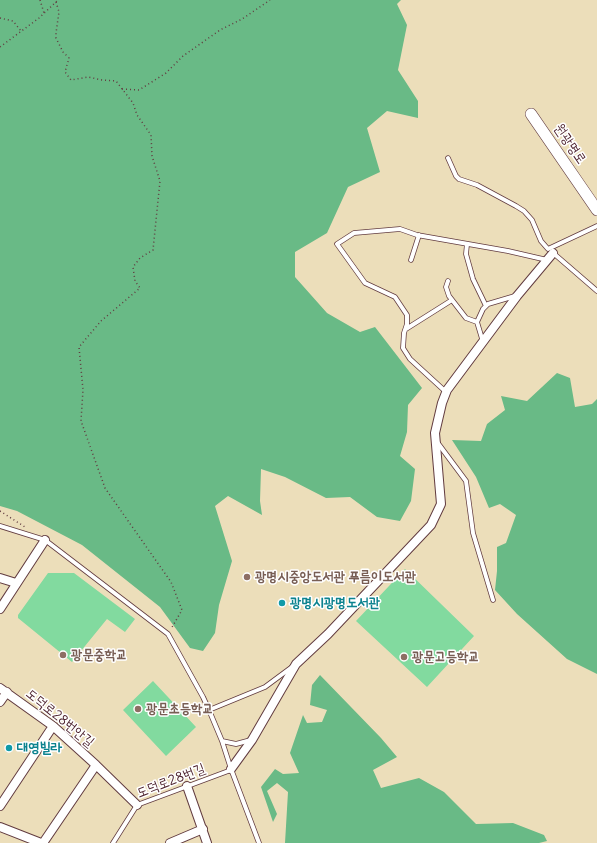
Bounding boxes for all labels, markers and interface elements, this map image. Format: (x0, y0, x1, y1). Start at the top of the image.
street label: 원광명로 (550, 121, 590, 167)
place label: 광명시중앙도서관 푸름이도서관 (255, 569, 416, 585)
marker: 광명시중앙도서관 푸름이도서관 (242, 572, 252, 582)
place label: 광명시광명도서관 (290, 595, 380, 611)
marker: 광명시광명도서관 (277, 598, 287, 608)
place label: 광문중학교 (71, 647, 127, 663)
place label: 광문고등학교 (412, 649, 480, 665)
marker: 광문중학교 (58, 650, 68, 660)
marker: 광문고등학교 (399, 652, 409, 662)
street label: 도덕로28번안길 (22, 685, 98, 751)
place label: 광문초등학교 (146, 701, 214, 717)
marker: 광문초등학교 (133, 704, 143, 714)
place label: 대영빌라 (17, 740, 62, 756)
marker: 대영빌라 (4, 743, 14, 753)
street label: 도덕로28번길 (134, 760, 208, 802)

